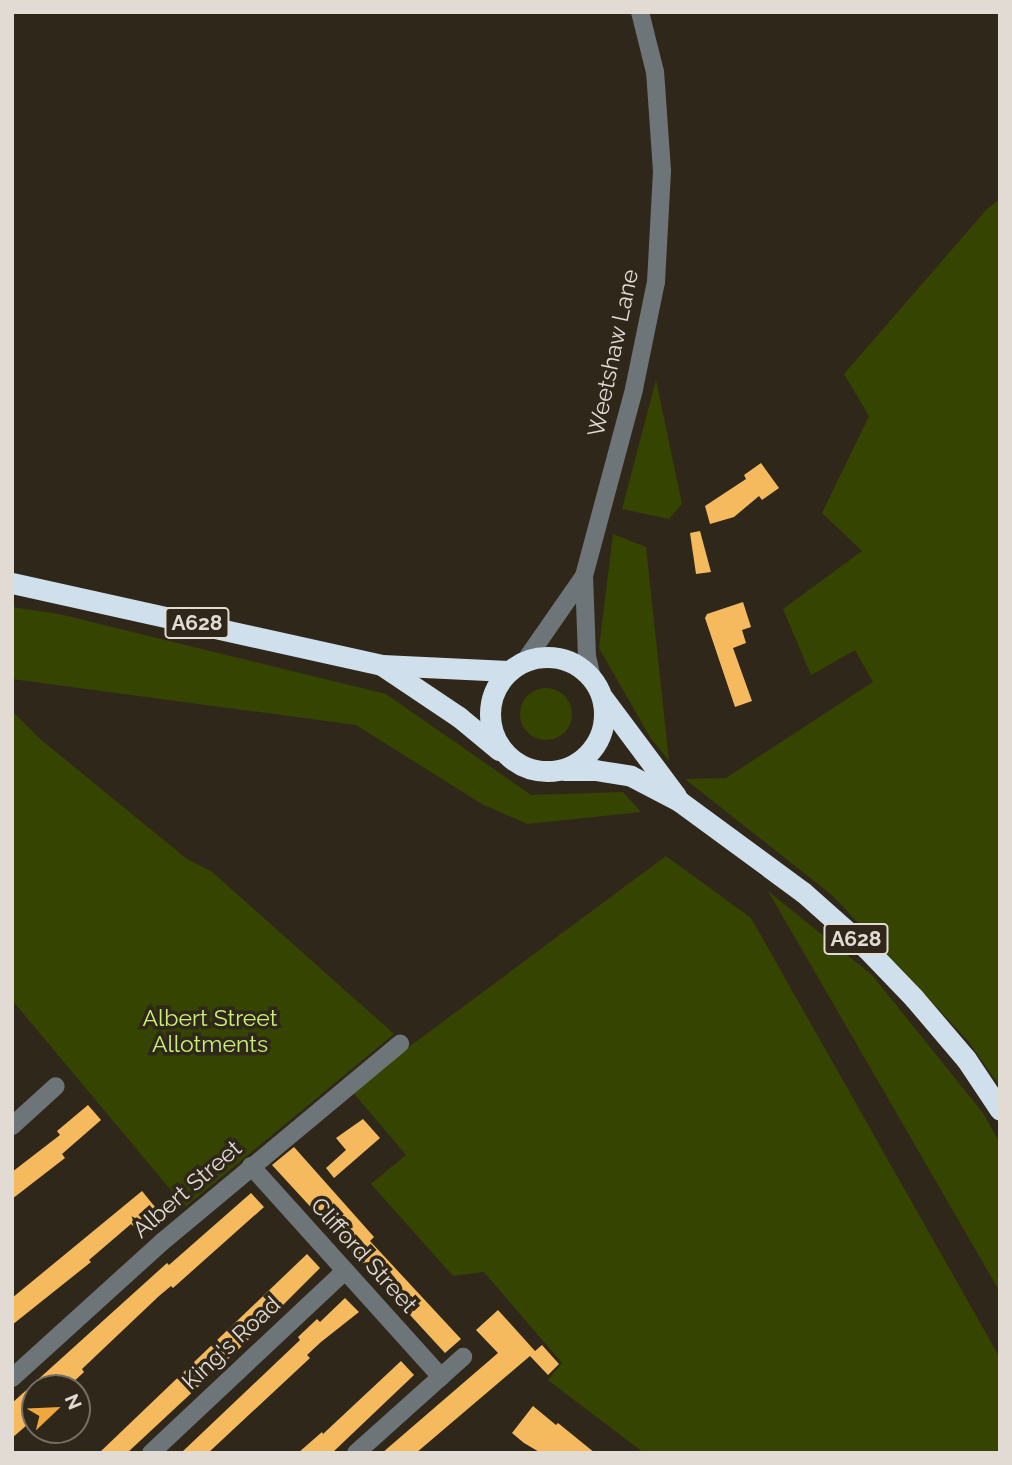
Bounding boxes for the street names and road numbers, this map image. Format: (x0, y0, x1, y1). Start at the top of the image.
street label: Weetshaw Lane (582, 266, 644, 440)
road number: A628 (164, 606, 230, 640)
road number: A628 (823, 922, 889, 956)
street label: Albert Street (127, 1134, 247, 1244)
street label: Clifford Street (305, 1192, 423, 1318)
street label: King's Road (176, 1291, 286, 1395)

